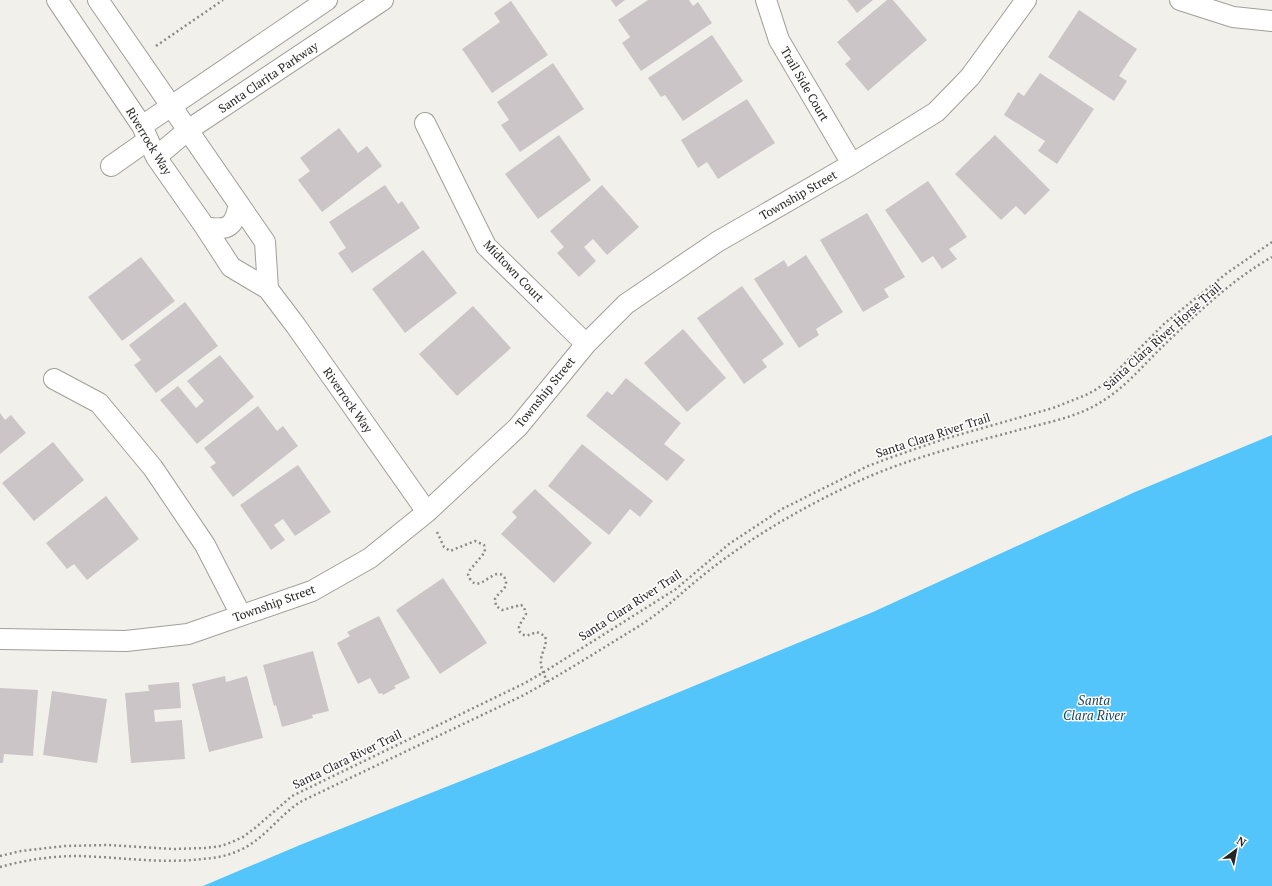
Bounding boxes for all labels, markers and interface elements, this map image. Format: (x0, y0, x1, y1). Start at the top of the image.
street label: Santa Clarita Parkway (215, 38, 321, 116)
street label: Trail Side Court (778, 44, 833, 124)
street label: Riverrock Way (123, 104, 176, 178)
street label: Township Street (757, 167, 840, 223)
street label: Midtown Court (481, 237, 548, 306)
street label: Santa Clara River Horse Trail (1100, 279, 1224, 393)
street label: Township Street (512, 353, 578, 430)
street label: Riverrock Way (320, 364, 377, 436)
street label: Santa Clara River Trail (874, 409, 993, 461)
street label: Santa Clara River Trail (576, 566, 685, 644)
street label: Township Street (231, 581, 318, 625)
water label: Santa Clara River (1063, 691, 1126, 724)
street label: Santa Clara River Trail (290, 726, 404, 792)
north arrow (1216, 830, 1256, 870)
text: N (1234, 833, 1249, 850)

